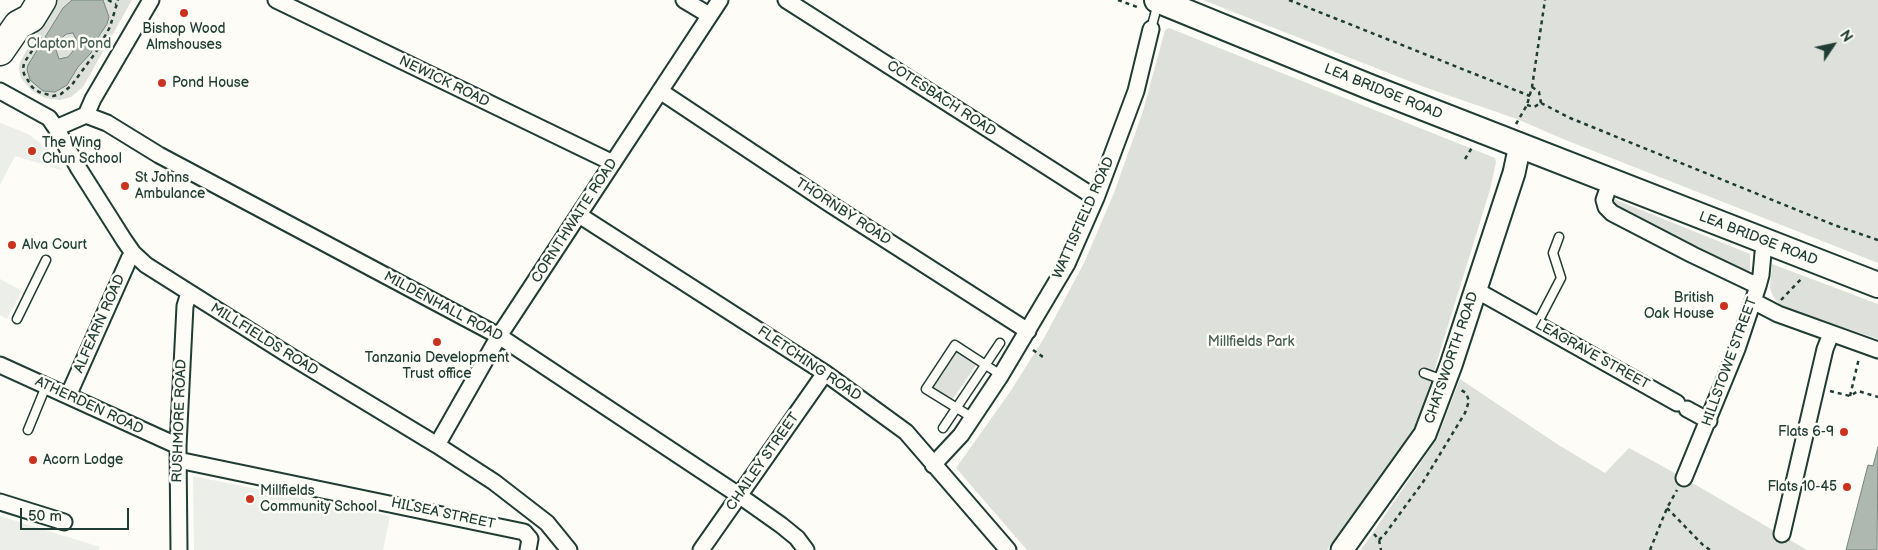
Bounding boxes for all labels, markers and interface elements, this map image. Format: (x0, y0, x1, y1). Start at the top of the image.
marker: Bishop Wood Almshouses (178, 7, 190, 19)
north arrow (1808, 20, 1858, 70)
place label: Bishop Wood Almshouses (142, 21, 226, 54)
text: N (1836, 27, 1856, 45)
park label: Clapton Pond (27, 36, 111, 52)
street label: NEWICK ROAD (396, 53, 492, 111)
street label: COTESBACH ROAD (883, 57, 999, 141)
street label: LEA BRIDGE ROAD (1321, 61, 1445, 123)
place label: Pond House (172, 75, 249, 91)
marker: Pond House (156, 77, 168, 89)
place label: The Wing Chun School (42, 135, 122, 168)
marker: The Wing Chun School (26, 145, 38, 157)
street label: WATTISFIELD ROAD (1050, 155, 1118, 281)
street label: CORNTHWAITE ROAD (529, 156, 621, 286)
place label: St Johns Ambulance (135, 170, 205, 202)
street label: THORNBY ROAD (792, 175, 894, 249)
marker: St Johns Ambulance (119, 180, 131, 192)
street label: LEA BRIDGE ROAD (1696, 209, 1820, 269)
place label: Alva Court (22, 237, 87, 253)
marker: Alva Court (6, 239, 18, 251)
street label: MILDENHALL ROAD (381, 269, 505, 345)
street label: ALFEARN ROAD (71, 272, 129, 376)
street label: CHATSWORTH ROAD (1422, 290, 1482, 426)
place label: British Oak House (1644, 290, 1714, 322)
street label: HILLSTOWE STREET (1699, 295, 1761, 429)
street label: MILLFIELDS ROAD (207, 300, 321, 380)
marker: British Oak House (1718, 300, 1730, 312)
street label: LEAGRAVE STREET (1532, 317, 1652, 393)
street label: FLETCHING ROAD (754, 323, 864, 405)
park label: Millfields Park (1208, 334, 1294, 350)
marker: Tanzania Development Trust office (431, 336, 443, 348)
place label: Tanzania Development Trust office (365, 350, 509, 382)
street label: RUSHMORE ROAD (169, 359, 191, 483)
street label: ATHERDEN ROAD (32, 374, 146, 438)
street label: CHAILEY STREET (723, 410, 803, 514)
place label: Flats 6-9 (1778, 424, 1834, 440)
marker: Flats 6-9 (1838, 426, 1850, 438)
place label: Acorn Lodge (43, 452, 123, 468)
marker: Acorn Lodge (27, 454, 39, 466)
place label: Flats 10-45 (1768, 479, 1837, 495)
marker: Flats 10-45 (1841, 481, 1853, 493)
place label: Millfields Community School (260, 483, 377, 516)
marker: Millfields Community School (244, 493, 256, 505)
street label: HILSEA STREET (389, 495, 497, 533)
scale bar (22, 498, 131, 530)
text: 50 m (28, 507, 62, 526)

